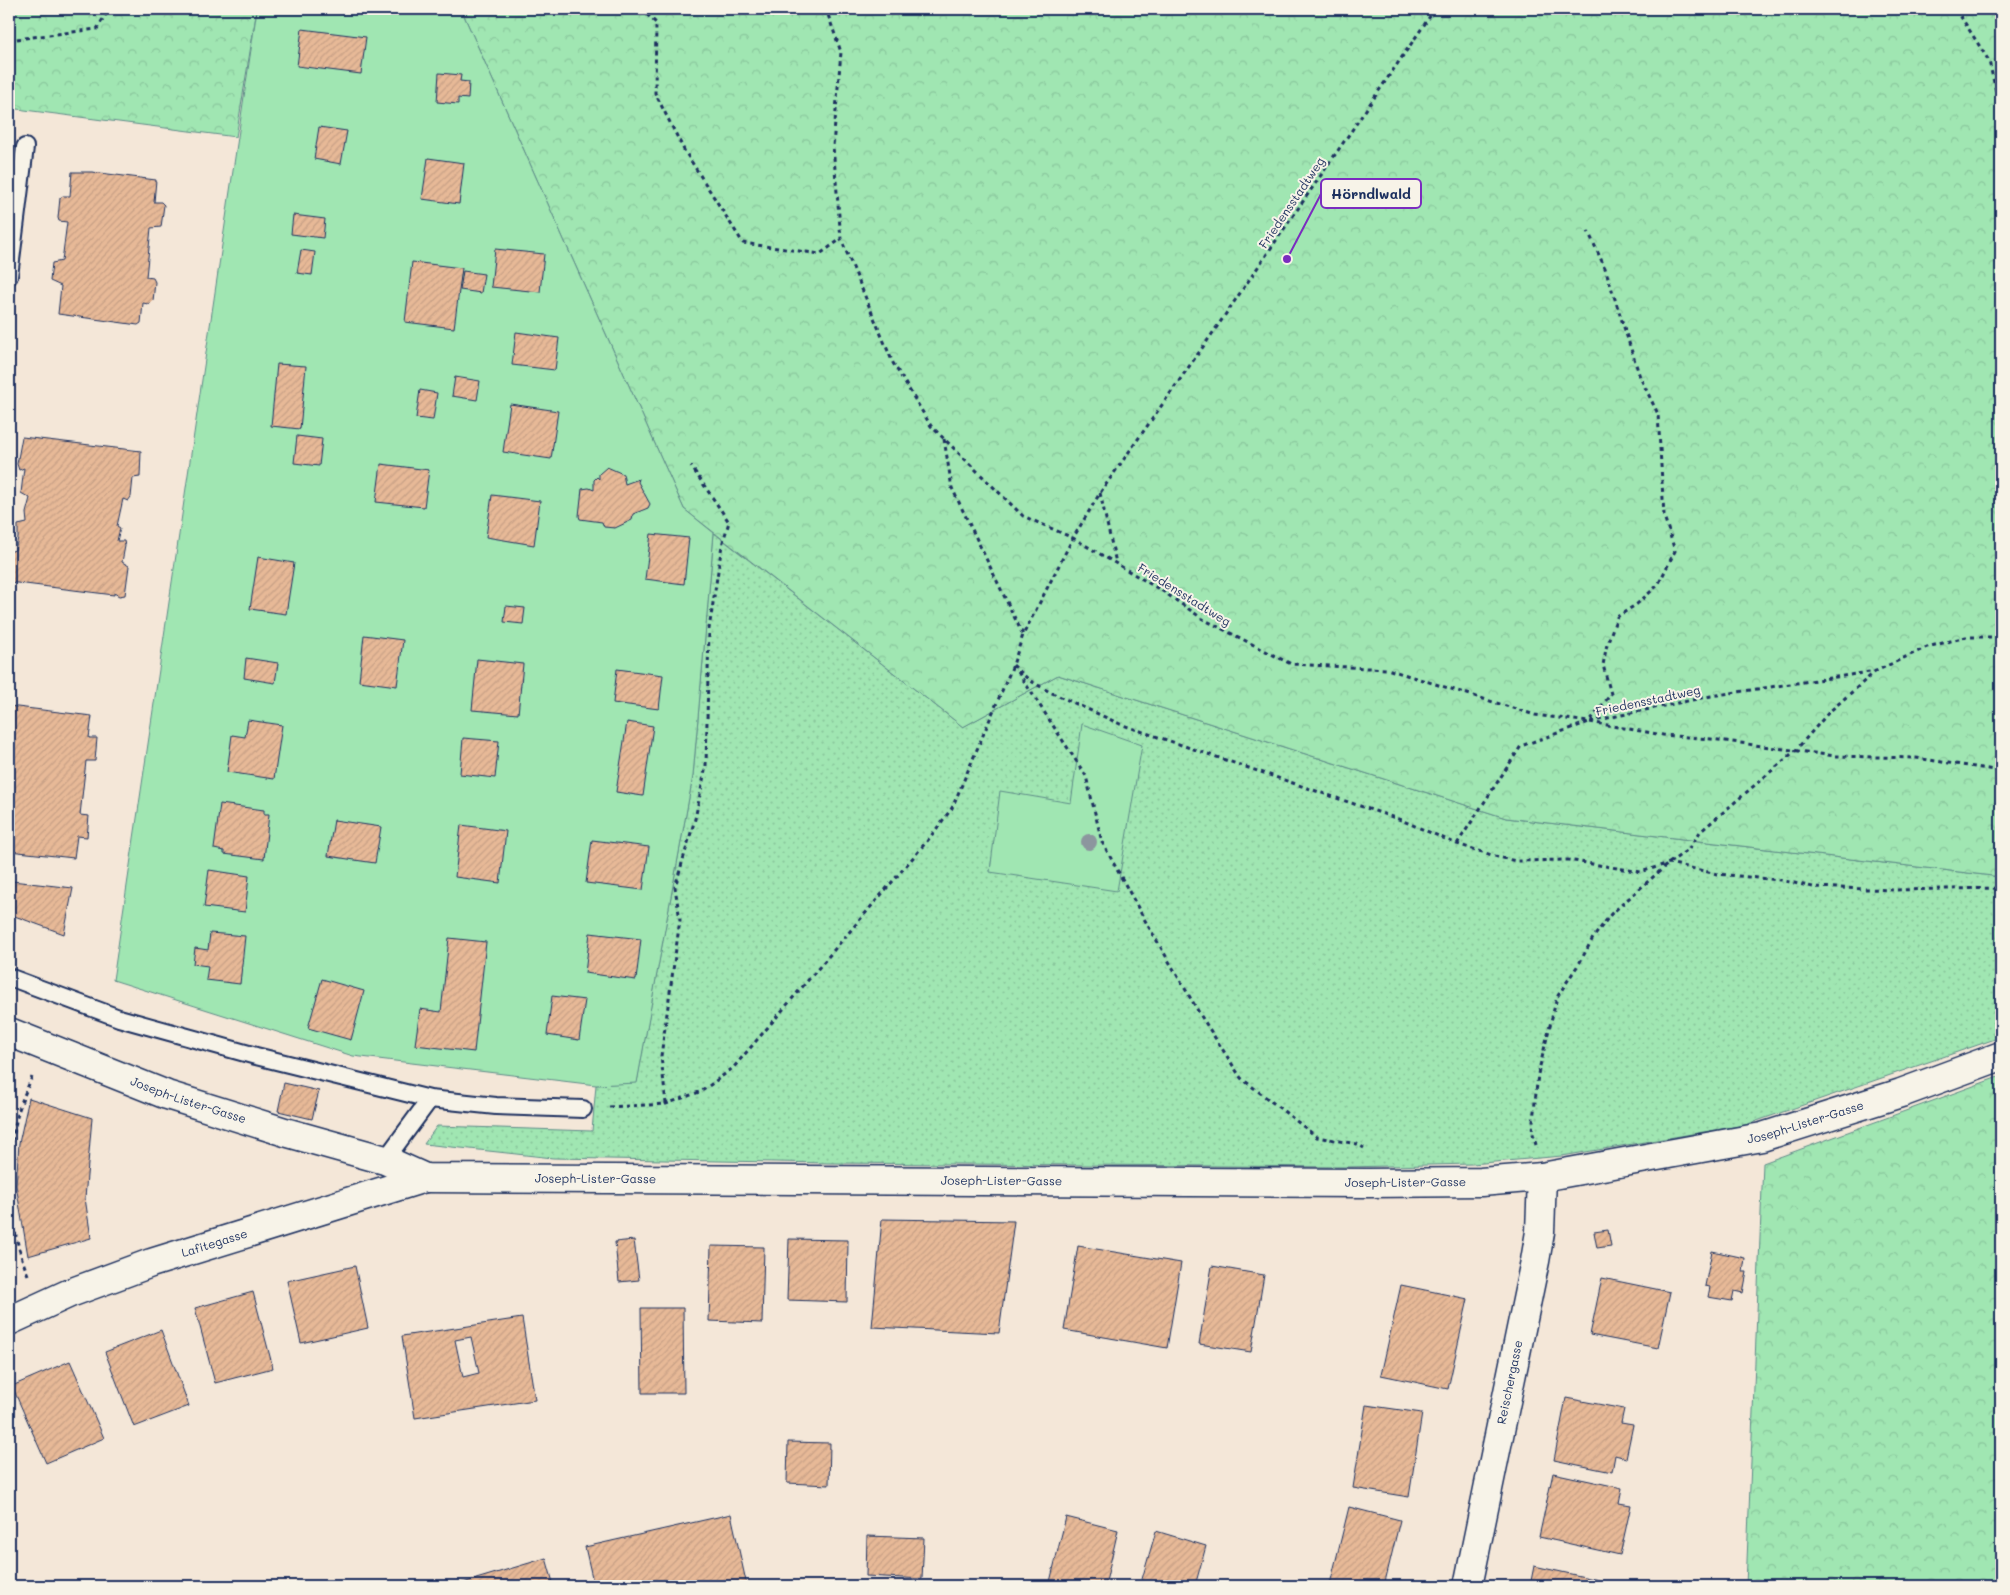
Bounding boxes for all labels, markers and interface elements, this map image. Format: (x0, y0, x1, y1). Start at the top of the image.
street label: Friedensstadtweg (1255, 154, 1328, 251)
callout: Hörndlwald (1321, 179, 1421, 208)
text: Hörndlwald (1331, 184, 1411, 203)
street label: Friedensstadtweg (1135, 559, 1234, 629)
street label: Friedensstadtweg (1594, 681, 1702, 719)
street label: Joseph-Lister-Gasse (128, 1072, 249, 1126)
street label: Joseph-Lister-Gasse (1746, 1096, 1866, 1147)
street label: Joseph-Lister-Gasse (535, 1170, 656, 1186)
street label: Joseph-Lister-Gasse (941, 1172, 1062, 1188)
street label: Joseph-Lister-Gasse (1345, 1173, 1466, 1190)
street label: Lafitegasse (179, 1225, 249, 1260)
street label: Reischergasse (1493, 1339, 1525, 1426)

